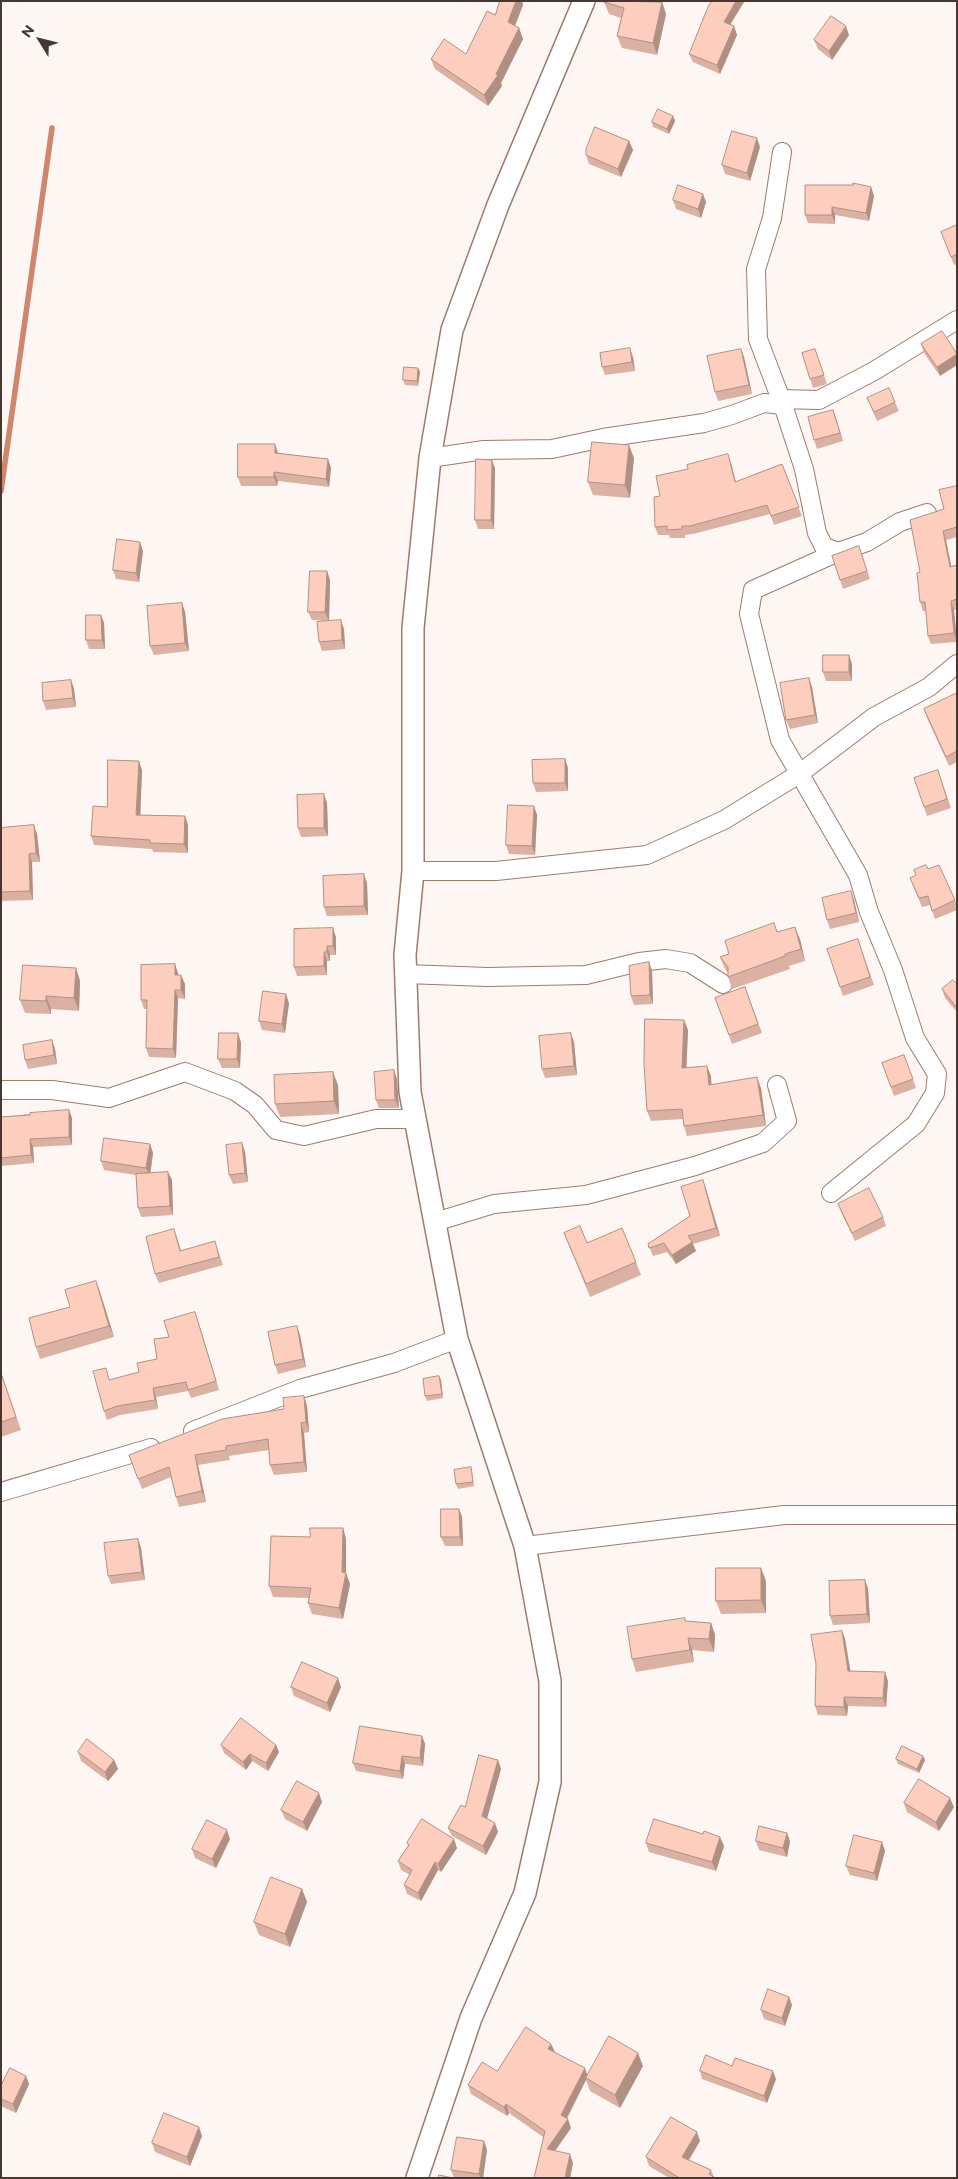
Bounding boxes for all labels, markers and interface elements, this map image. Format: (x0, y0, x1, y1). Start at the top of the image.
north arrow (15, 15, 65, 65)
text: N (17, 21, 38, 41)

